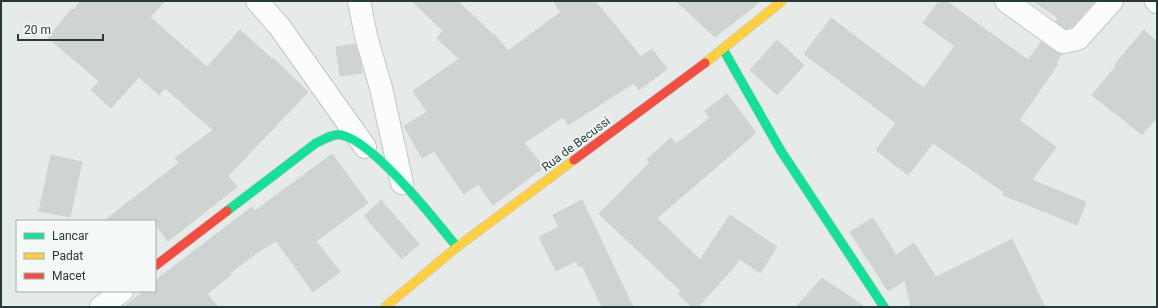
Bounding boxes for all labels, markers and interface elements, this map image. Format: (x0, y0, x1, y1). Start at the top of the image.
scale bar (18, 16, 103, 42)
text: 20 m (24, 23, 51, 37)
street label: Rua de Becussi (539, 114, 613, 174)
legend (16, 220, 156, 292)
text: Lancar (52, 229, 89, 243)
text: Padat (52, 249, 83, 263)
text: Macet (52, 269, 86, 283)

